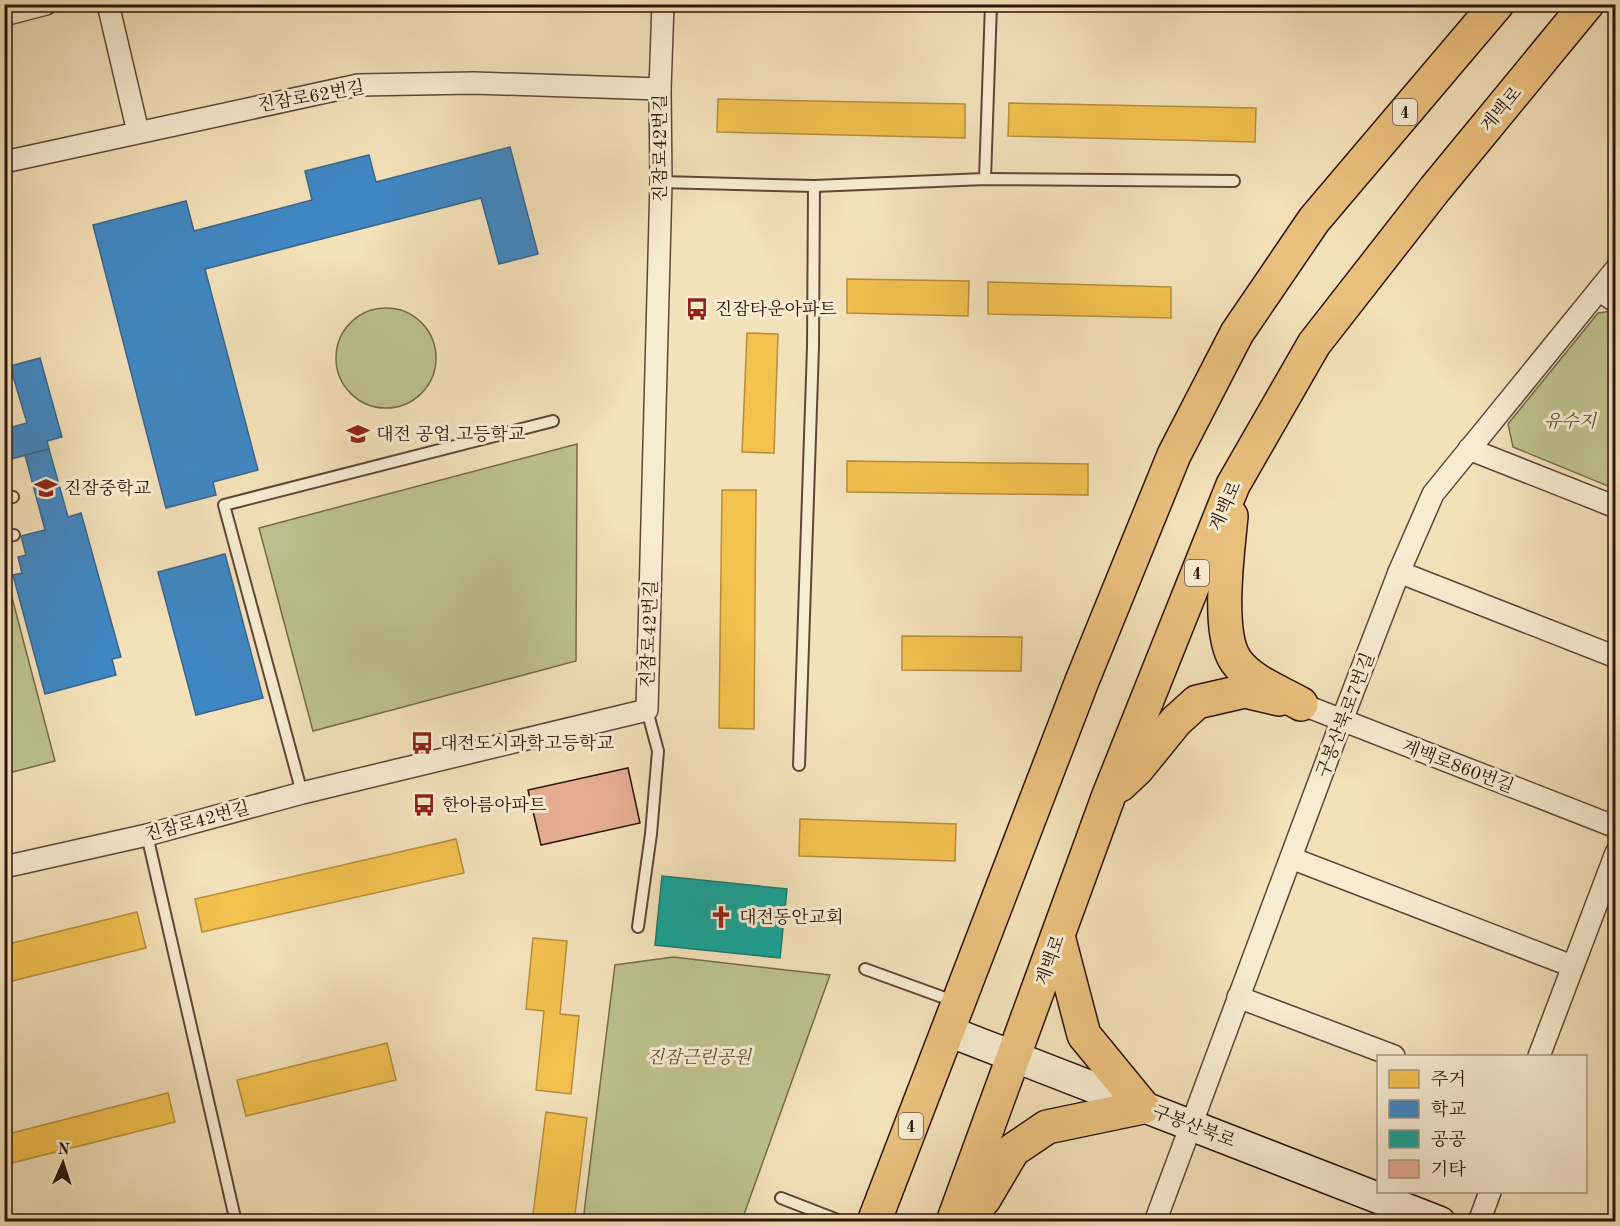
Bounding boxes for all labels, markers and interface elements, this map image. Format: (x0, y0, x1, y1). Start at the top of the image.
street label: 진잠로62번길 (256, 78, 366, 115)
street label: 계백로 (1477, 83, 1525, 135)
street label: 진잠로42번길 (651, 94, 670, 202)
road number: 4 (1393, 99, 1417, 125)
bus stop icon: 진잠타운아파트 (684, 296, 710, 322)
place label: 진잠타운아파트 (715, 300, 837, 319)
park label: 유수지 (1544, 411, 1598, 431)
school or university icon: 대전 공업 고등학교 (345, 421, 371, 447)
place label: 대전 공업 고등학교 (376, 425, 526, 444)
school or university icon: 진잠중학교 (33, 475, 59, 501)
place label: 진잠중학교 (64, 479, 152, 498)
street label: 계백로 (1206, 479, 1245, 534)
road number: 4 (1185, 560, 1209, 586)
street label: 진잠로42번길 (638, 580, 661, 688)
street label: 구봉산북로7번길 (1312, 650, 1378, 780)
bus stop icon: 대전도시과학고등학교 (409, 730, 435, 756)
place label: 대전도시과학고등학교 (440, 734, 614, 753)
street label: 계백로860번길 (1399, 736, 1516, 797)
bus stop icon: 한아름아파트 (411, 792, 437, 818)
place label: 한아름아파트 (442, 796, 547, 815)
street label: 진잠로42번길 (143, 798, 252, 845)
church icon: 대전동안교회 (708, 904, 734, 930)
place label: 대전동안교회 (739, 908, 843, 927)
street label: 계백로 (1033, 932, 1068, 988)
park label: 진잠근린공원 (647, 1047, 753, 1067)
legend (1377, 1055, 1587, 1193)
text: 주거 (1431, 1070, 1466, 1089)
text: 학교 (1431, 1100, 1466, 1119)
street label: 구봉산북로 (1150, 1101, 1238, 1151)
road number: 4 (899, 1113, 923, 1139)
text: 공공 (1431, 1130, 1466, 1149)
north arrow (33, 1133, 93, 1193)
text: N (57, 1142, 71, 1158)
text: 기타 (1431, 1160, 1466, 1179)

